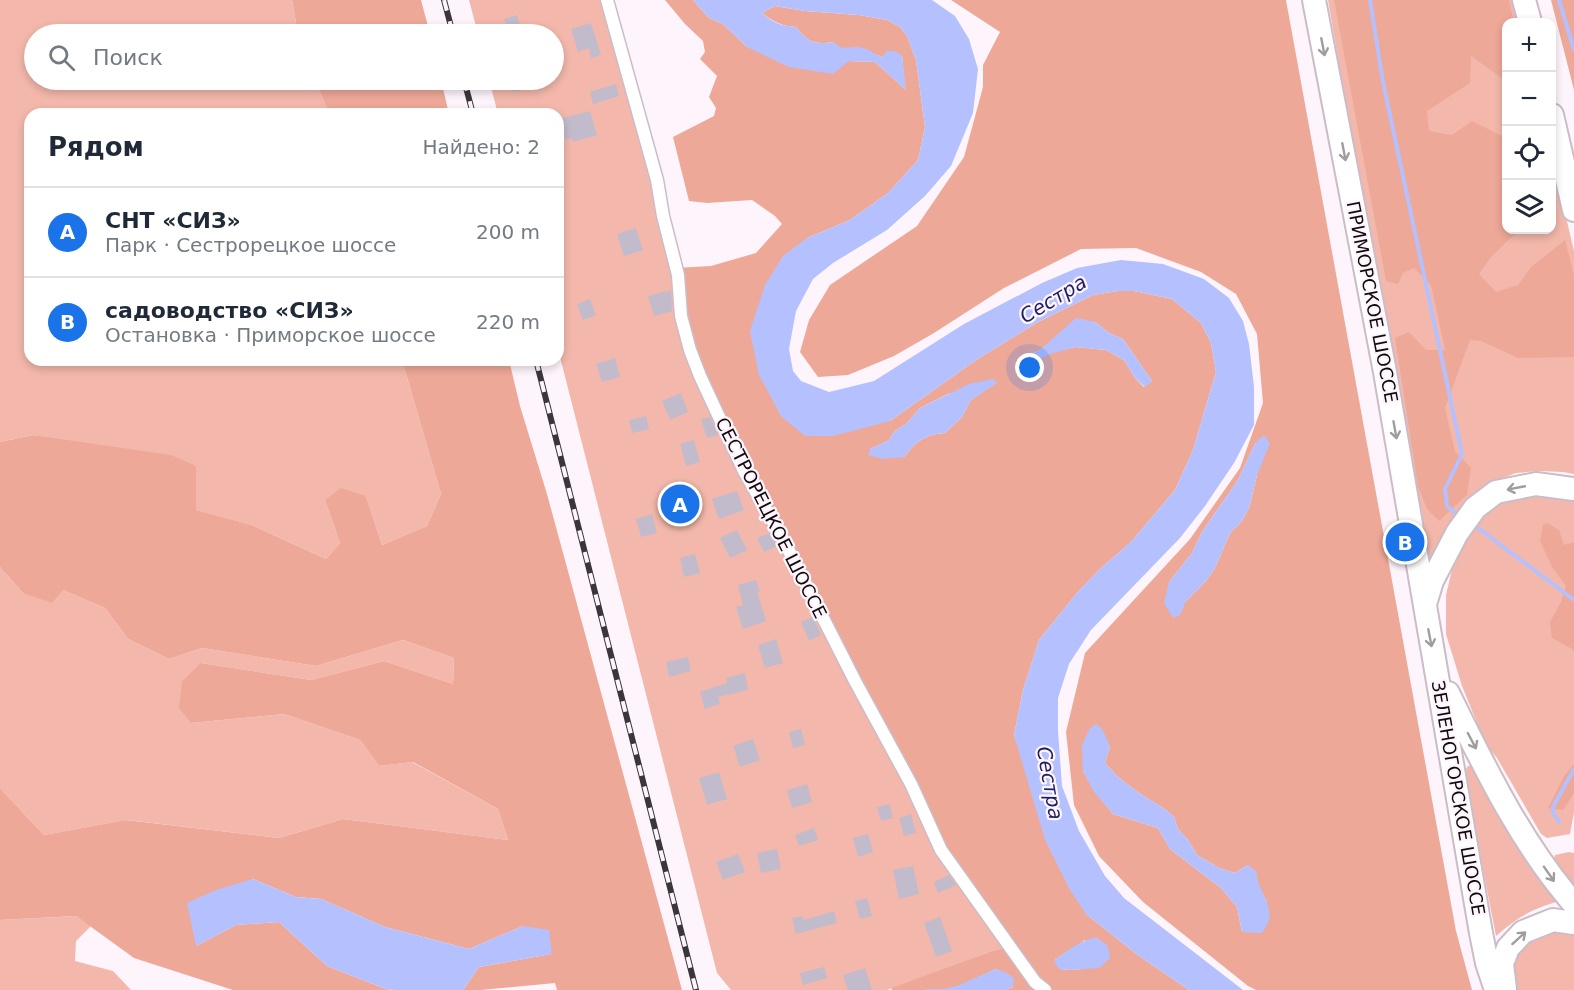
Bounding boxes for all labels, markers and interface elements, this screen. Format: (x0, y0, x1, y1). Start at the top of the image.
map controls (1502, 18, 1556, 234)
button: + (1502, 18, 1556, 72)
search box (24, 24, 564, 90)
one-way arrow (1318, 37, 1329, 57)
icon: search (45, 41, 78, 74)
text: Поиск (93, 45, 163, 70)
button: − (1502, 72, 1556, 126)
button: locate (1502, 126, 1556, 180)
text: Рядом (48, 132, 144, 162)
text: Найдено: 2 (422, 135, 540, 159)
one-way arrow (1339, 142, 1350, 161)
button: layers (1502, 180, 1556, 234)
street label: ПРИМОРСКОЕ ШОССЕ (1343, 199, 1402, 405)
text: СНТ «СИЗ» (105, 208, 241, 233)
text: A (60, 220, 75, 244)
text: 200 m (476, 220, 540, 244)
text: Парк · Сестрорецкое шоссе (105, 233, 396, 257)
water label: Сестра (1015, 270, 1091, 328)
text: садоводство «СИЗ» (105, 298, 354, 323)
text: B (60, 310, 75, 334)
text: 220 m (476, 310, 540, 334)
text: Остановка · Приморское шоссе (105, 323, 436, 347)
your location (1015, 353, 1044, 382)
street label: СЕСТРОРЕЦКОЕ ШОССЕ (712, 414, 831, 622)
one-way arrow (1390, 420, 1401, 439)
pin: A (660, 482, 700, 526)
one-way arrow (1507, 482, 1526, 494)
pin: B (1386, 520, 1424, 564)
one-way arrow (1425, 627, 1436, 647)
street label: ЗЕЛЕНОГОРСКОЕ ШОССЕ (1427, 679, 1490, 917)
one-way arrow (1466, 732, 1478, 749)
water label: Сестра (1032, 745, 1068, 821)
one-way arrow (1543, 865, 1555, 881)
one-way arrow (1511, 931, 1526, 945)

